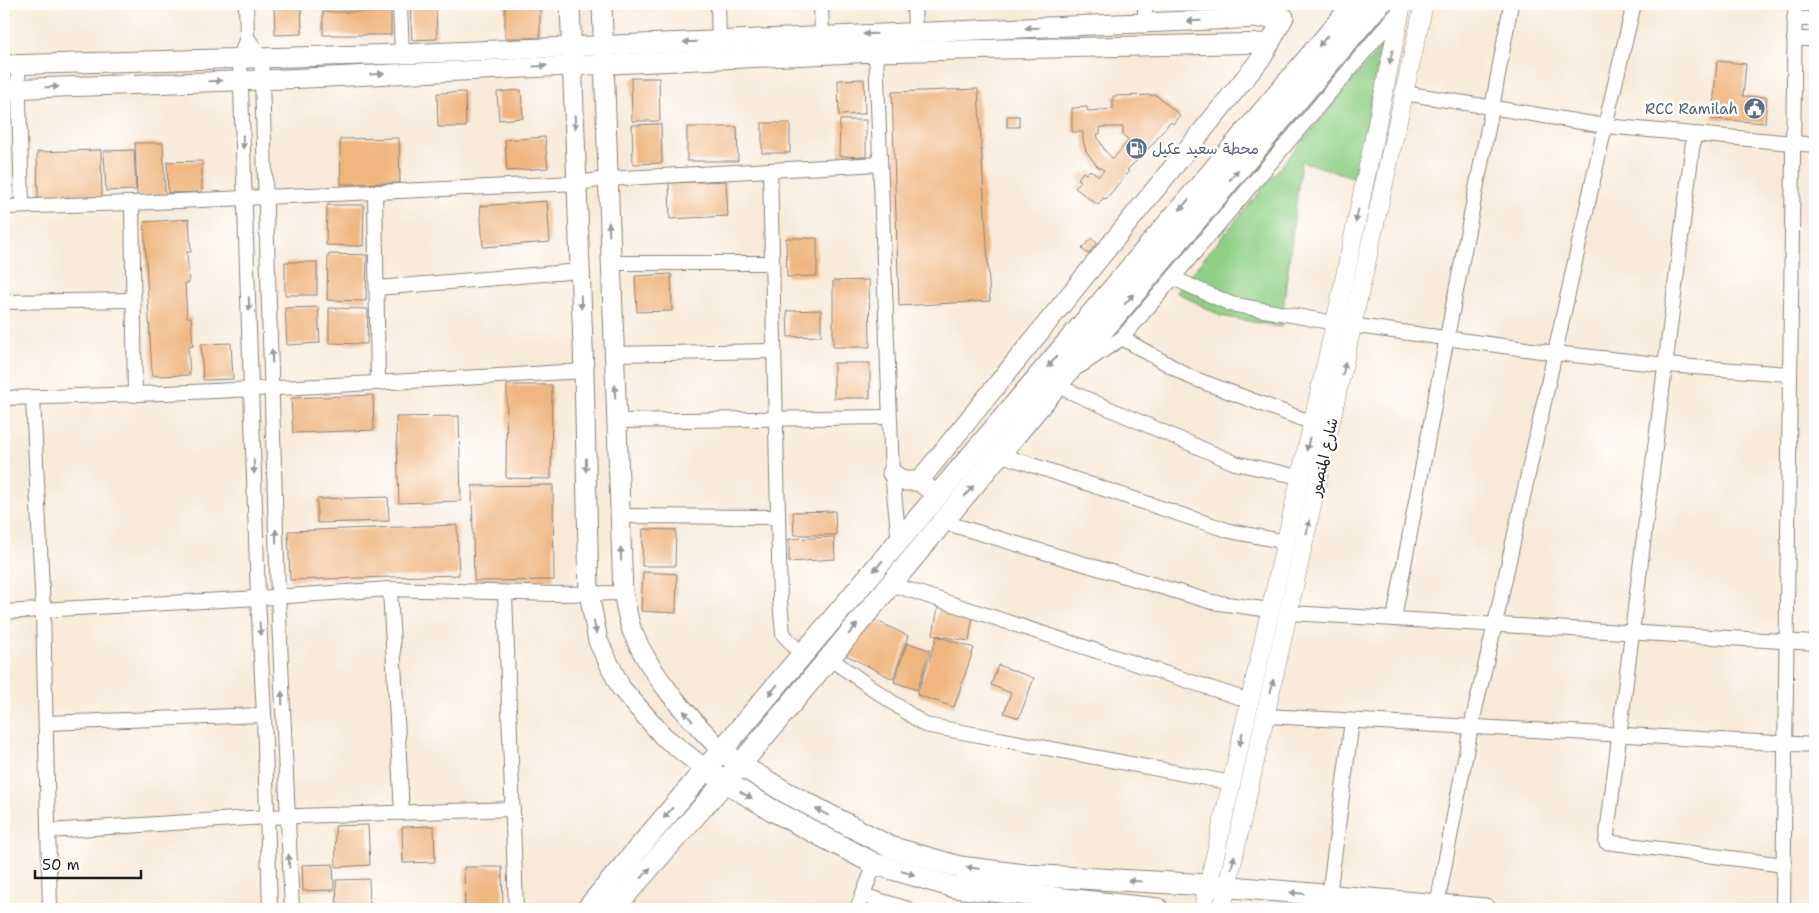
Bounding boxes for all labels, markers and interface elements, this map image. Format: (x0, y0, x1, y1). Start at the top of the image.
one-way arrow (1186, 17, 1202, 25)
one-way arrow (1024, 24, 1040, 32)
one-way arrow (861, 31, 877, 39)
one-way arrow (1317, 34, 1328, 47)
one-way arrow (681, 38, 697, 46)
one-way arrow (1387, 50, 1395, 65)
one-way arrow (532, 62, 548, 70)
one-way arrow (369, 70, 385, 78)
one-way arrow (207, 77, 223, 85)
one-way arrow (45, 83, 61, 91)
public building icon: RCC Ramilah (1742, 97, 1766, 121)
place label: RCC Ramilah (1645, 99, 1738, 119)
one-way arrow (571, 115, 579, 131)
one-way arrow (240, 134, 248, 150)
fuel station icon: محطة سعيد عكيل (1124, 137, 1148, 161)
place label: محطة سعيد عكيل (1152, 139, 1259, 159)
one-way arrow (1229, 168, 1240, 181)
one-way arrow (1178, 199, 1190, 211)
one-way arrow (1353, 209, 1361, 225)
one-way arrow (605, 221, 613, 237)
one-way arrow (1124, 293, 1135, 306)
one-way arrow (577, 295, 585, 311)
one-way arrow (245, 296, 253, 312)
one-way arrow (267, 348, 275, 364)
one-way arrow (1046, 355, 1057, 368)
one-way arrow (1340, 360, 1348, 376)
one-way arrow (611, 383, 619, 399)
street label: شارع المنصور (1305, 416, 1343, 499)
one-way arrow (1304, 436, 1312, 451)
one-way arrow (582, 457, 590, 473)
one-way arrow (250, 459, 258, 475)
one-way arrow (963, 485, 974, 498)
one-way arrow (1304, 520, 1312, 535)
one-way arrow (272, 528, 280, 544)
one-way arrow (617, 546, 625, 562)
one-way arrow (873, 559, 884, 572)
one-way arrow (592, 619, 600, 635)
one-way arrow (256, 621, 264, 637)
one-way arrow (848, 623, 859, 636)
one-way arrow (1269, 678, 1277, 694)
one-way arrow (768, 683, 779, 696)
one-way arrow (278, 690, 286, 706)
one-way arrow (682, 710, 694, 722)
one-way arrow (1237, 731, 1245, 747)
one-way arrow (740, 791, 753, 800)
one-way arrow (662, 807, 674, 819)
one-way arrow (814, 808, 829, 816)
scale bar (35, 848, 141, 880)
one-way arrow (285, 852, 293, 868)
one-way arrow (1229, 854, 1237, 869)
text: 50 m (42, 855, 80, 875)
one-way arrow (964, 864, 980, 872)
one-way arrow (640, 867, 652, 879)
one-way arrow (900, 870, 915, 878)
one-way arrow (1126, 876, 1142, 884)
one-way arrow (1288, 888, 1304, 896)

